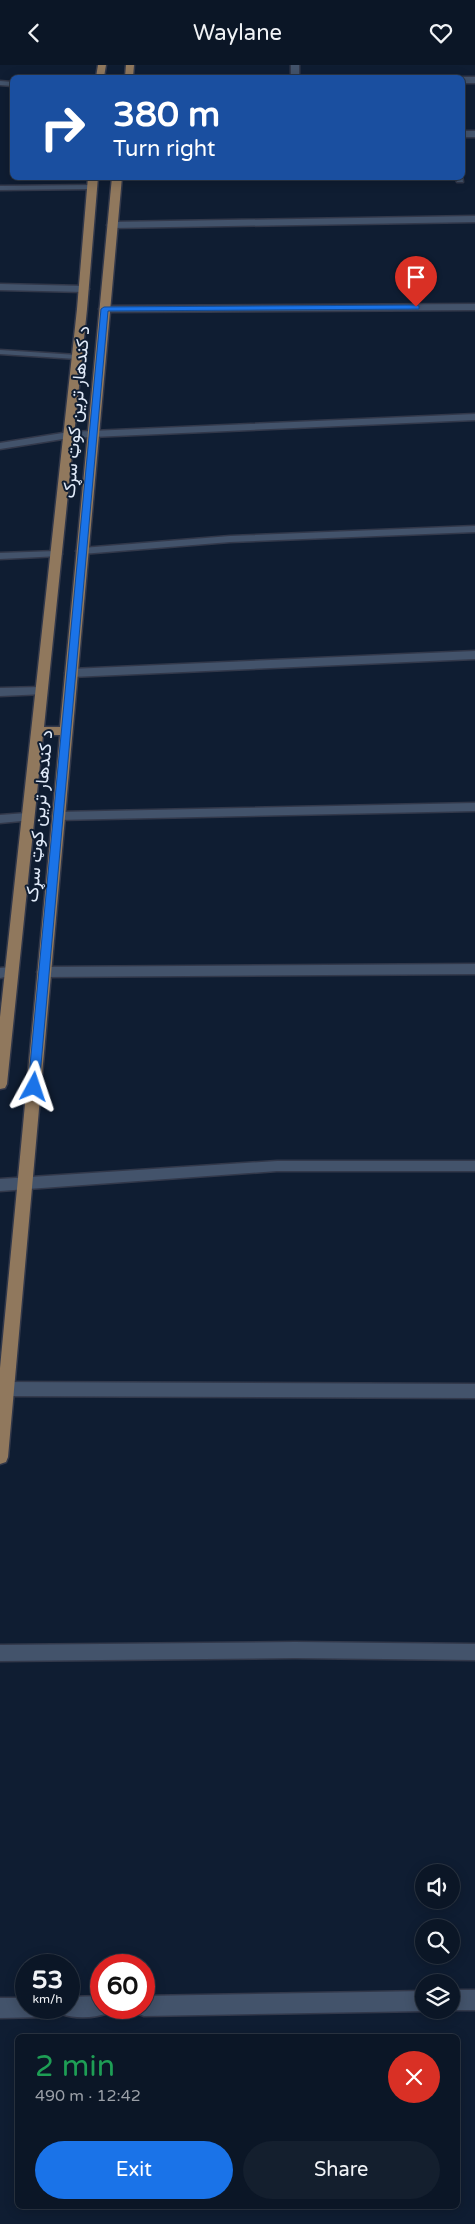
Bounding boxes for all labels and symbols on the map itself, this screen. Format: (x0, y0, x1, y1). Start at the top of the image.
pin (395, 256, 437, 307)
street label: د کندهار ترين کوټ سړک (58, 325, 95, 499)
street label: د کندهار ترين کوټ سړک (21, 729, 58, 903)
position arrow (7, 1060, 59, 1112)
speed limit sign: 60 (90, 1954, 155, 2019)

